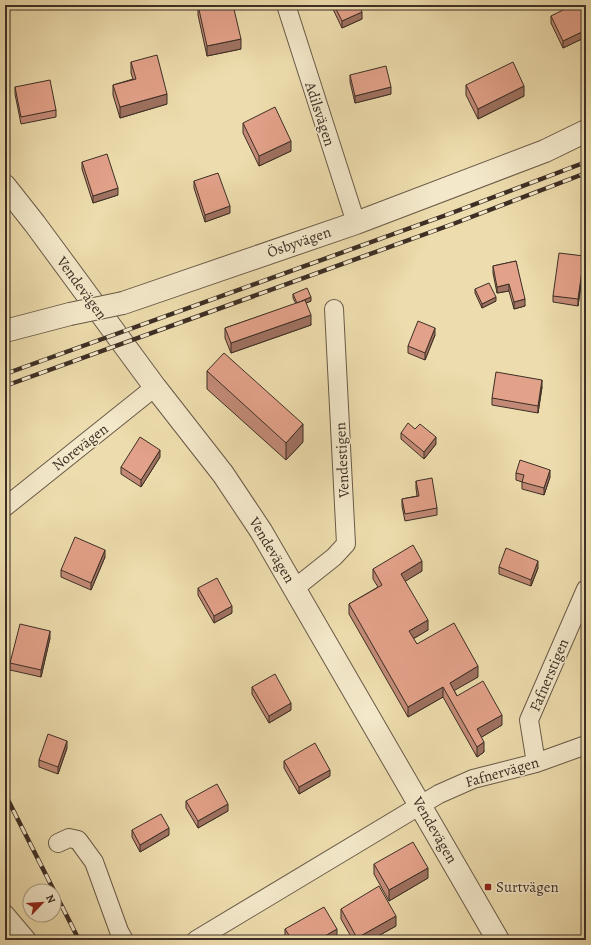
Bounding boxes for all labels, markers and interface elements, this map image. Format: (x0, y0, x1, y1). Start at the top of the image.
street label: Adilsvägen (300, 78, 340, 149)
street label: Ösbyvägen (264, 222, 334, 262)
street label: Vendevägen (52, 252, 112, 324)
street label: Norevägen (48, 419, 112, 475)
street label: Vendestigen (330, 422, 354, 499)
street label: Vendevägen (244, 512, 300, 587)
street label: Fafnerstigen (525, 636, 573, 714)
street label: Fafnervägen (463, 752, 541, 792)
street label: Vendevägen (407, 792, 462, 867)
place label: Surtvägen (496, 877, 559, 897)
marker: Surtvägen (483, 882, 493, 892)
north arrow (22, 883, 62, 923)
text: N (42, 892, 59, 906)

